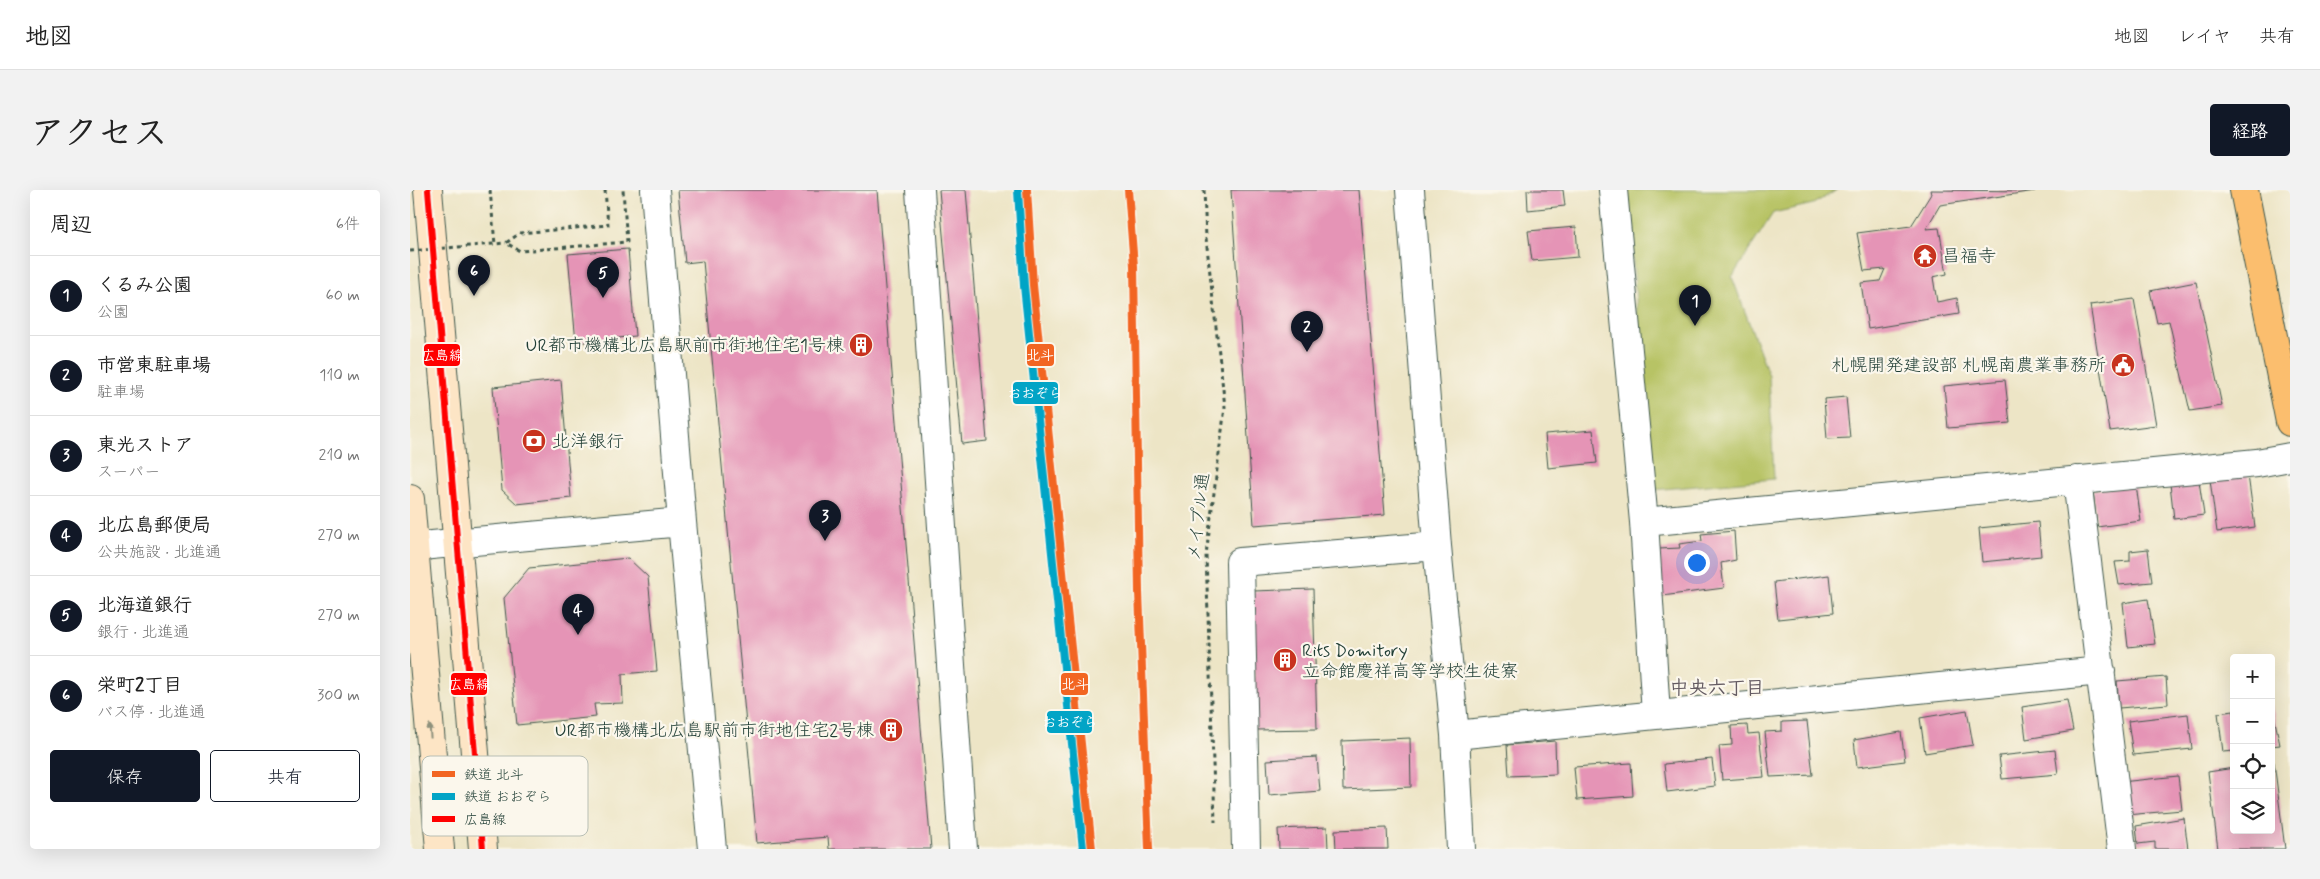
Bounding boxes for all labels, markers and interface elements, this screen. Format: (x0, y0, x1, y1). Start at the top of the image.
text: 地図 (25, 22, 73, 53)
text: 地図 (2114, 25, 2150, 49)
text: レイヤ (2178, 25, 2231, 49)
text: 共有 (2259, 25, 2295, 49)
button: 経路 (2210, 104, 2290, 156)
text: アクセス (30, 111, 168, 157)
text: 周辺 (50, 211, 92, 239)
text: 6件 (336, 214, 360, 235)
temple icon: 昌福寺 (1912, 243, 1938, 269)
place label: 昌福寺 (1942, 245, 1996, 269)
pin: 6 (458, 255, 490, 296)
pin: 5 (587, 257, 619, 298)
text: くるみ公園 (97, 273, 192, 298)
text: 1 (62, 285, 70, 306)
text: 60 m (326, 285, 360, 306)
pin: 1 (1679, 285, 1711, 326)
text: 公園 (97, 302, 129, 323)
pin: 2 (1291, 311, 1323, 352)
building icon: UR都市機構北広島駅前市街地住宅1号棟 (848, 332, 874, 358)
place label: UR都市機構北広島駅前市街地住宅1号棟 (526, 334, 844, 358)
line badge: 広島線 (423, 343, 461, 367)
line badge: 北斗 (1026, 343, 1055, 367)
text: 広島線 (421, 347, 463, 365)
text: 北斗 (1026, 347, 1054, 365)
public building icon: 札幌開発建設部 札幌南農業事務所 (2110, 352, 2136, 378)
text: 市営東駐車場 (97, 353, 211, 378)
place label: 札幌開発建設部 札幌南農業事務所 (1831, 354, 2106, 378)
text: 2 (62, 365, 70, 386)
text: 110 m (319, 365, 360, 386)
line badge: おおぞら (1012, 381, 1059, 405)
text: 駐車場 (97, 382, 145, 403)
text: おおぞら (1007, 385, 1063, 403)
bank icon: 北洋銀行 (521, 428, 547, 454)
place label: 北洋銀行 (552, 430, 624, 454)
text: 東光ストア (97, 433, 194, 458)
text: 3 (62, 445, 70, 466)
text: 210 m (319, 445, 360, 466)
text: スーパー (97, 462, 160, 483)
street label: メイプル通 (1182, 472, 1216, 563)
pin: 3 (809, 500, 841, 541)
text: 北広島郵便局 (97, 513, 211, 538)
text: 4 (61, 525, 71, 546)
text: 270 m (317, 525, 360, 546)
text: 公共施設 · 北進通 (97, 542, 221, 563)
your location (1684, 550, 1710, 576)
text: 北海道銀行 (97, 593, 192, 618)
pin: 4 (562, 594, 594, 635)
text: 5 (61, 605, 71, 626)
text: 270 m (317, 605, 360, 626)
text: 銀行 · 北進通 (97, 622, 189, 643)
place label: Rits Domitory 立命館慶祥高等学校生徒寮 (1302, 639, 1518, 684)
building icon: Rits Domitory 立命館慶祥高等学校生徒寮 (1272, 647, 1298, 673)
map controls (2230, 654, 2275, 834)
button: + (2230, 654, 2275, 699)
line badge: 広島線 (450, 672, 488, 696)
line badge: 北斗 (1060, 672, 1089, 696)
text: 栄町2丁目 (97, 673, 182, 698)
text: 広島線 (448, 676, 490, 694)
text: 北斗 (1061, 676, 1089, 694)
district label: 中央六丁目 (1669, 676, 1765, 701)
text: 6 (62, 685, 70, 706)
text: 300 m (317, 685, 360, 706)
button: − (2230, 699, 2275, 744)
text: バス停 · 北進通 (97, 702, 205, 723)
line badge: おおぞら (1046, 710, 1093, 734)
text: おおぞら (1042, 714, 1098, 732)
building icon: UR都市機構北広島駅前市街地住宅2号棟 (878, 717, 904, 743)
place label: UR都市機構北広島駅前市街地住宅2号棟 (555, 719, 874, 743)
one-way arrow (425, 722, 433, 738)
button: locate (2230, 744, 2275, 789)
button: 保存 (50, 750, 200, 802)
button: 共有 (210, 750, 360, 802)
legend (422, 756, 588, 836)
text: 鉄道 北斗 (464, 766, 524, 784)
text: 鉄道 おおぞら (464, 788, 552, 806)
button: layers (2230, 789, 2275, 834)
text: 広島線 (464, 811, 506, 829)

